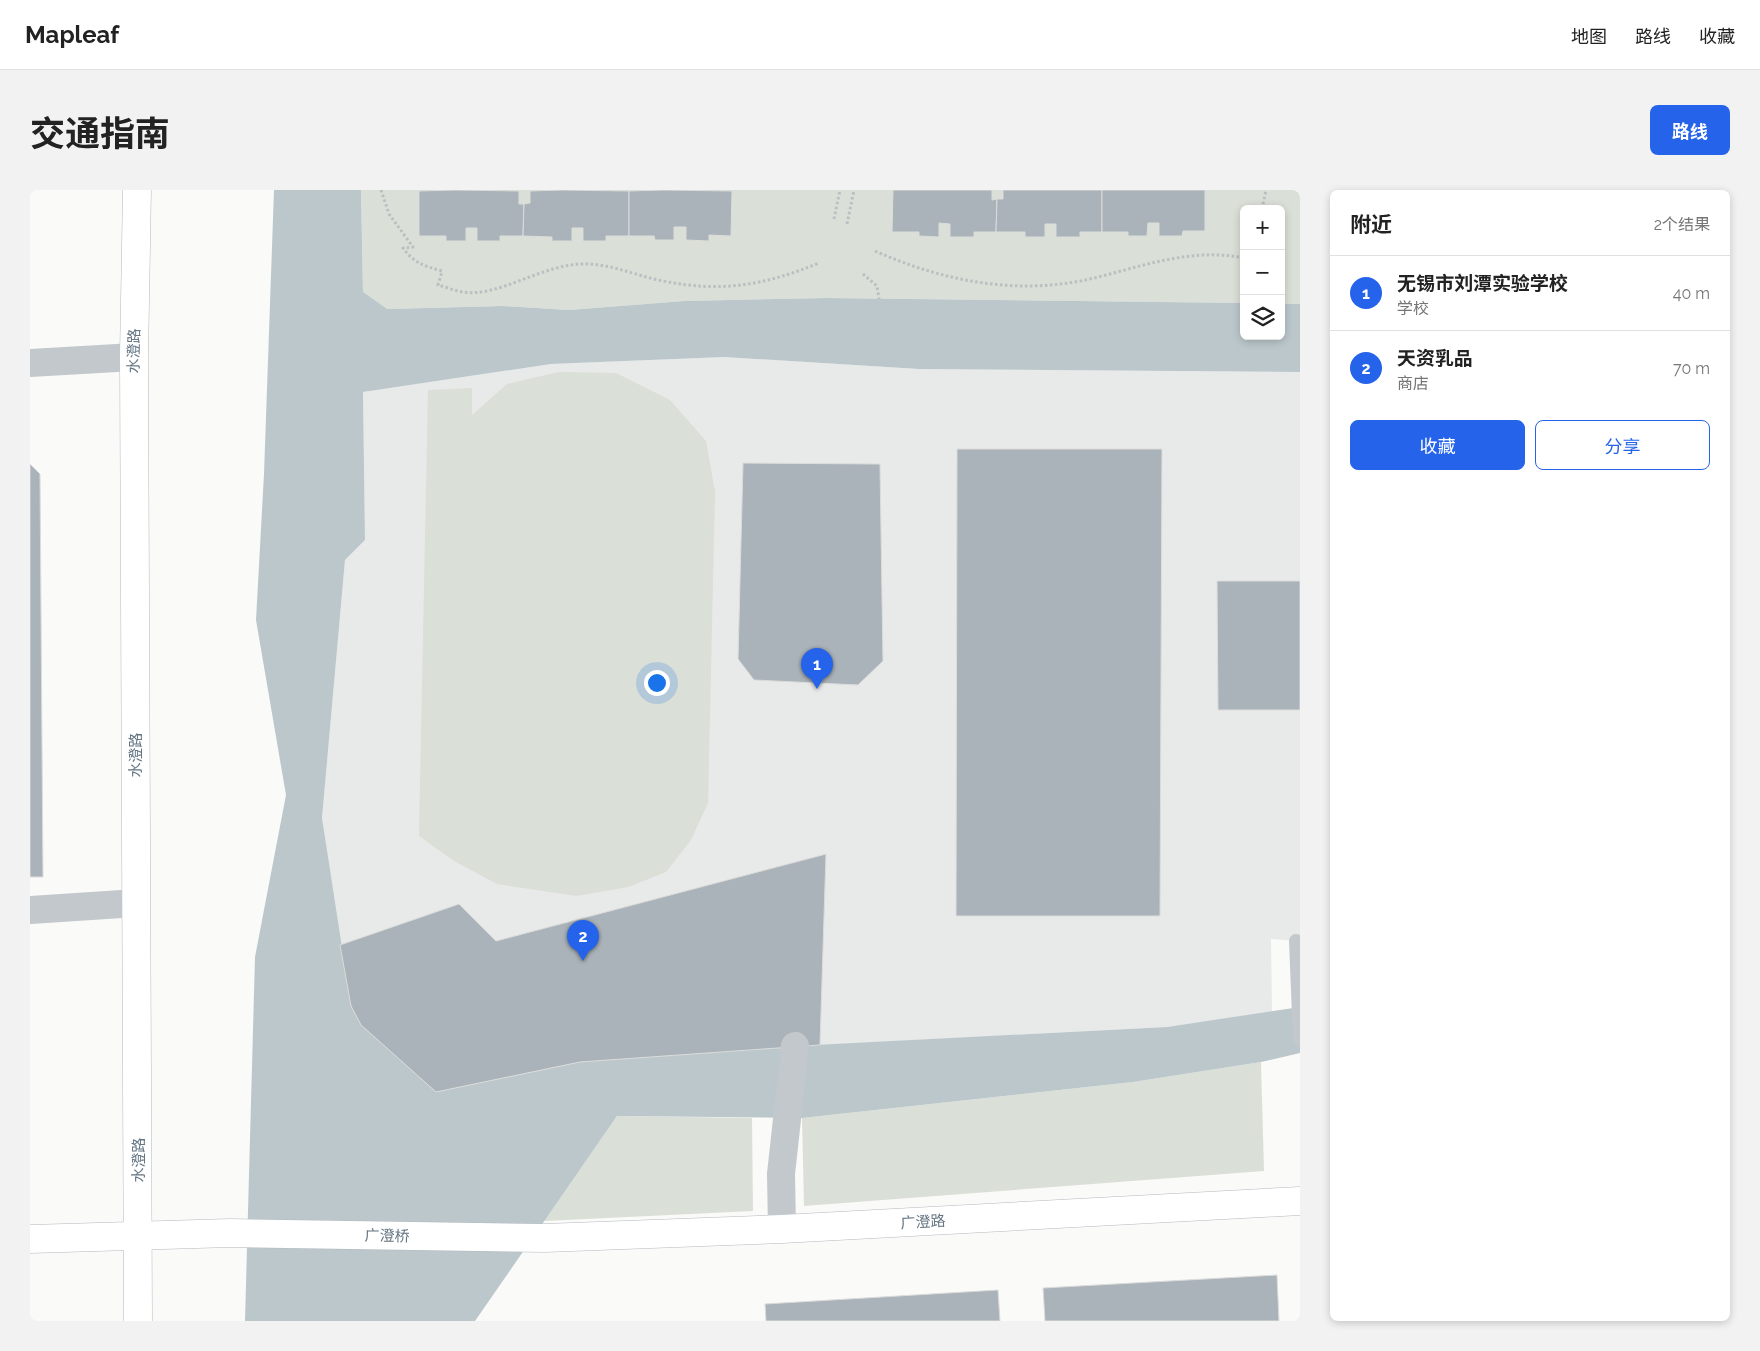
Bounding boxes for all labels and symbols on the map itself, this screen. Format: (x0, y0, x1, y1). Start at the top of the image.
street label: 水澄路 (125, 328, 143, 374)
pin: 1 (801, 648, 833, 689)
your location (644, 670, 670, 696)
street label: 水澄路 (127, 732, 145, 778)
pin: 2 (567, 920, 599, 961)
street label: 水澄路 (130, 1137, 148, 1183)
street label: 广澄路 (900, 1212, 946, 1232)
street label: 广澄桥 (364, 1227, 410, 1245)

